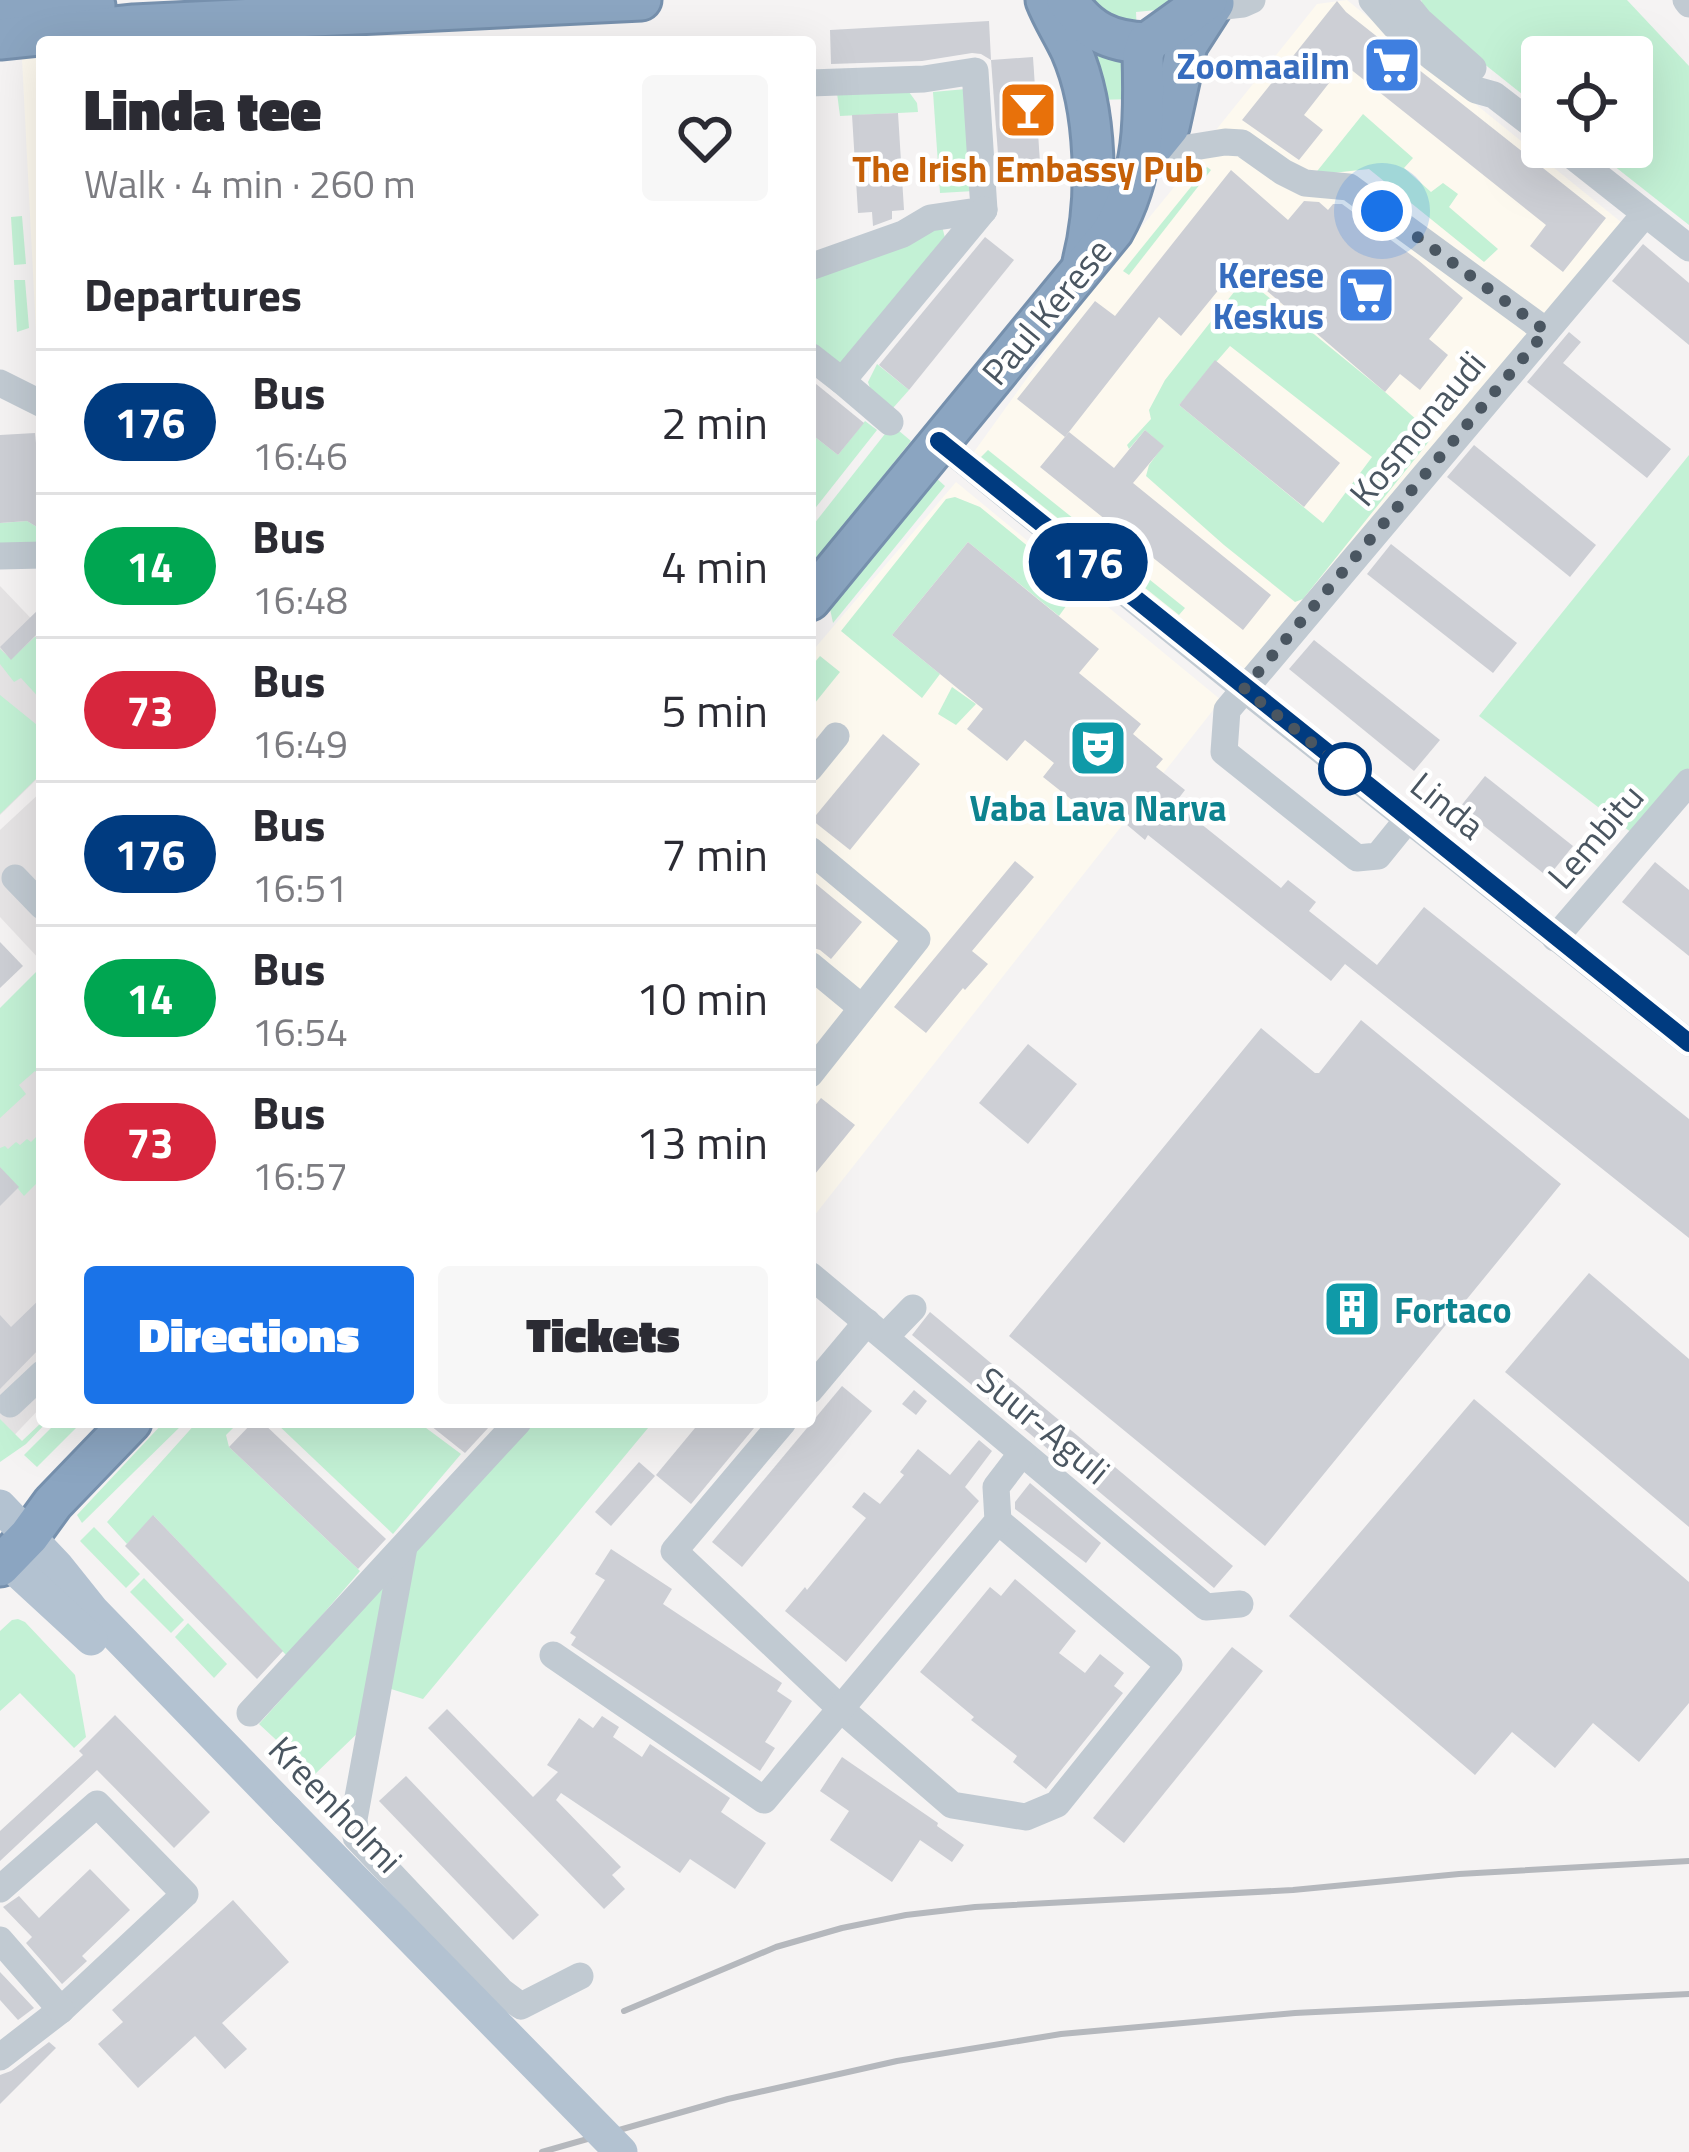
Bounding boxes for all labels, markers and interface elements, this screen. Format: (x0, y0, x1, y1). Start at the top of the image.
supermarket icon: Zoomaailm (1361, 34, 1423, 96)
map controls (1521, 36, 1653, 168)
button: locate (1521, 36, 1653, 168)
place label: Zoomaailm (1177, 38, 1350, 93)
text: Linda tee (84, 65, 321, 152)
button: heart (642, 75, 768, 201)
bar icon: The Irish Embassy Pub (997, 79, 1059, 141)
place label: The Irish Embassy Pub (852, 141, 1204, 196)
text: Walk · 4 min · 260 m (84, 154, 416, 213)
your location (1352, 181, 1412, 241)
street label: Paul Kerese (968, 225, 1124, 397)
place label: Kerese Keskus (1212, 247, 1324, 343)
text: Departures (84, 260, 302, 328)
supermarket icon: Kerese Keskus (1335, 264, 1397, 326)
street label: Kosmonaudi (1335, 338, 1499, 518)
text: Bus (252, 358, 326, 426)
text: 2 min (661, 388, 768, 456)
text: 176 (115, 390, 185, 454)
text: 16:46 (252, 426, 348, 485)
text: Bus (252, 502, 326, 570)
line badge: 176 (1019, 523, 1157, 601)
text: 176 (1053, 530, 1123, 594)
text: 4 min (661, 532, 768, 600)
text: 14 (126, 534, 174, 598)
text: 16:48 (252, 570, 348, 629)
text: Bus (252, 646, 326, 714)
text: 5 min (661, 676, 768, 744)
text: 73 (126, 678, 174, 742)
text: 16:49 (252, 714, 348, 773)
theatre icon: Vaba Lava Narva (1067, 717, 1129, 779)
unlabelled marker (1320, 744, 1370, 794)
street label: Linda (1399, 758, 1497, 852)
street label: Lembitu (1534, 771, 1656, 901)
place label: Vaba Lava Narva (969, 780, 1227, 835)
text: Bus (252, 790, 326, 858)
text: 7 min (661, 820, 768, 888)
text: 176 (115, 822, 185, 886)
text: 16:51 (252, 858, 348, 917)
text: Bus (252, 934, 326, 1002)
text: 10 min (636, 964, 768, 1032)
text: 14 (126, 966, 174, 1030)
text: 16:54 (252, 1002, 348, 1061)
text: Bus (252, 1078, 326, 1146)
text: 13 min (636, 1108, 768, 1176)
text: 73 (126, 1110, 174, 1174)
text: 16:57 (252, 1146, 348, 1205)
button: Directions (84, 1266, 414, 1404)
button: Tickets (438, 1266, 768, 1404)
building icon: Fortaco (1321, 1278, 1383, 1340)
place label: Fortaco (1394, 1282, 1512, 1337)
street label: Suur-Aguli (965, 1353, 1123, 1497)
street label: Kreenholmi (256, 1723, 416, 1885)

